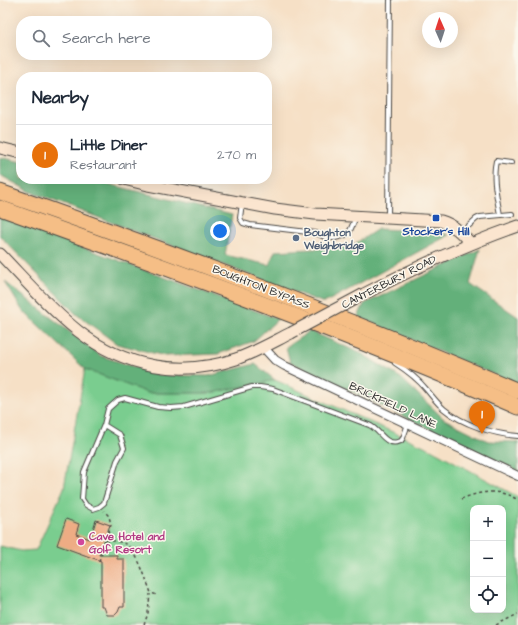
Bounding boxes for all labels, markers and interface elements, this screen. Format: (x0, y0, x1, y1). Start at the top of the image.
north arrow (422, 12, 458, 48)
search box (16, 16, 272, 60)
icon: search (30, 27, 52, 49)
text: Search here (62, 28, 151, 49)
text: Nearby (32, 86, 89, 110)
text: Little Diner (70, 135, 147, 156)
text: 1 (44, 146, 46, 164)
text: 270 m (217, 146, 256, 164)
text: Restaurant (70, 156, 137, 174)
marker: Stocker's Hill (431, 213, 441, 223)
your location (210, 221, 230, 241)
place label: Stocker's Hill (402, 224, 470, 239)
place label: Boughton Weighbridge (303, 225, 364, 255)
marker: Boughton Weighbridge (291, 233, 301, 243)
street label: CANTERBURY ROAD (339, 252, 439, 312)
street label: BOUGHTON BYPASS (210, 262, 312, 312)
street label: BRICKFIELD LANE (347, 378, 440, 432)
pin: 1 (469, 401, 495, 434)
map controls (470, 505, 506, 613)
button: + (470, 505, 506, 541)
place label: Cave Hotel and Golf Resort (89, 529, 165, 557)
marker: Cave Hotel and Golf Resort (76, 537, 86, 547)
button: − (470, 541, 506, 577)
button: locate (470, 577, 506, 613)

